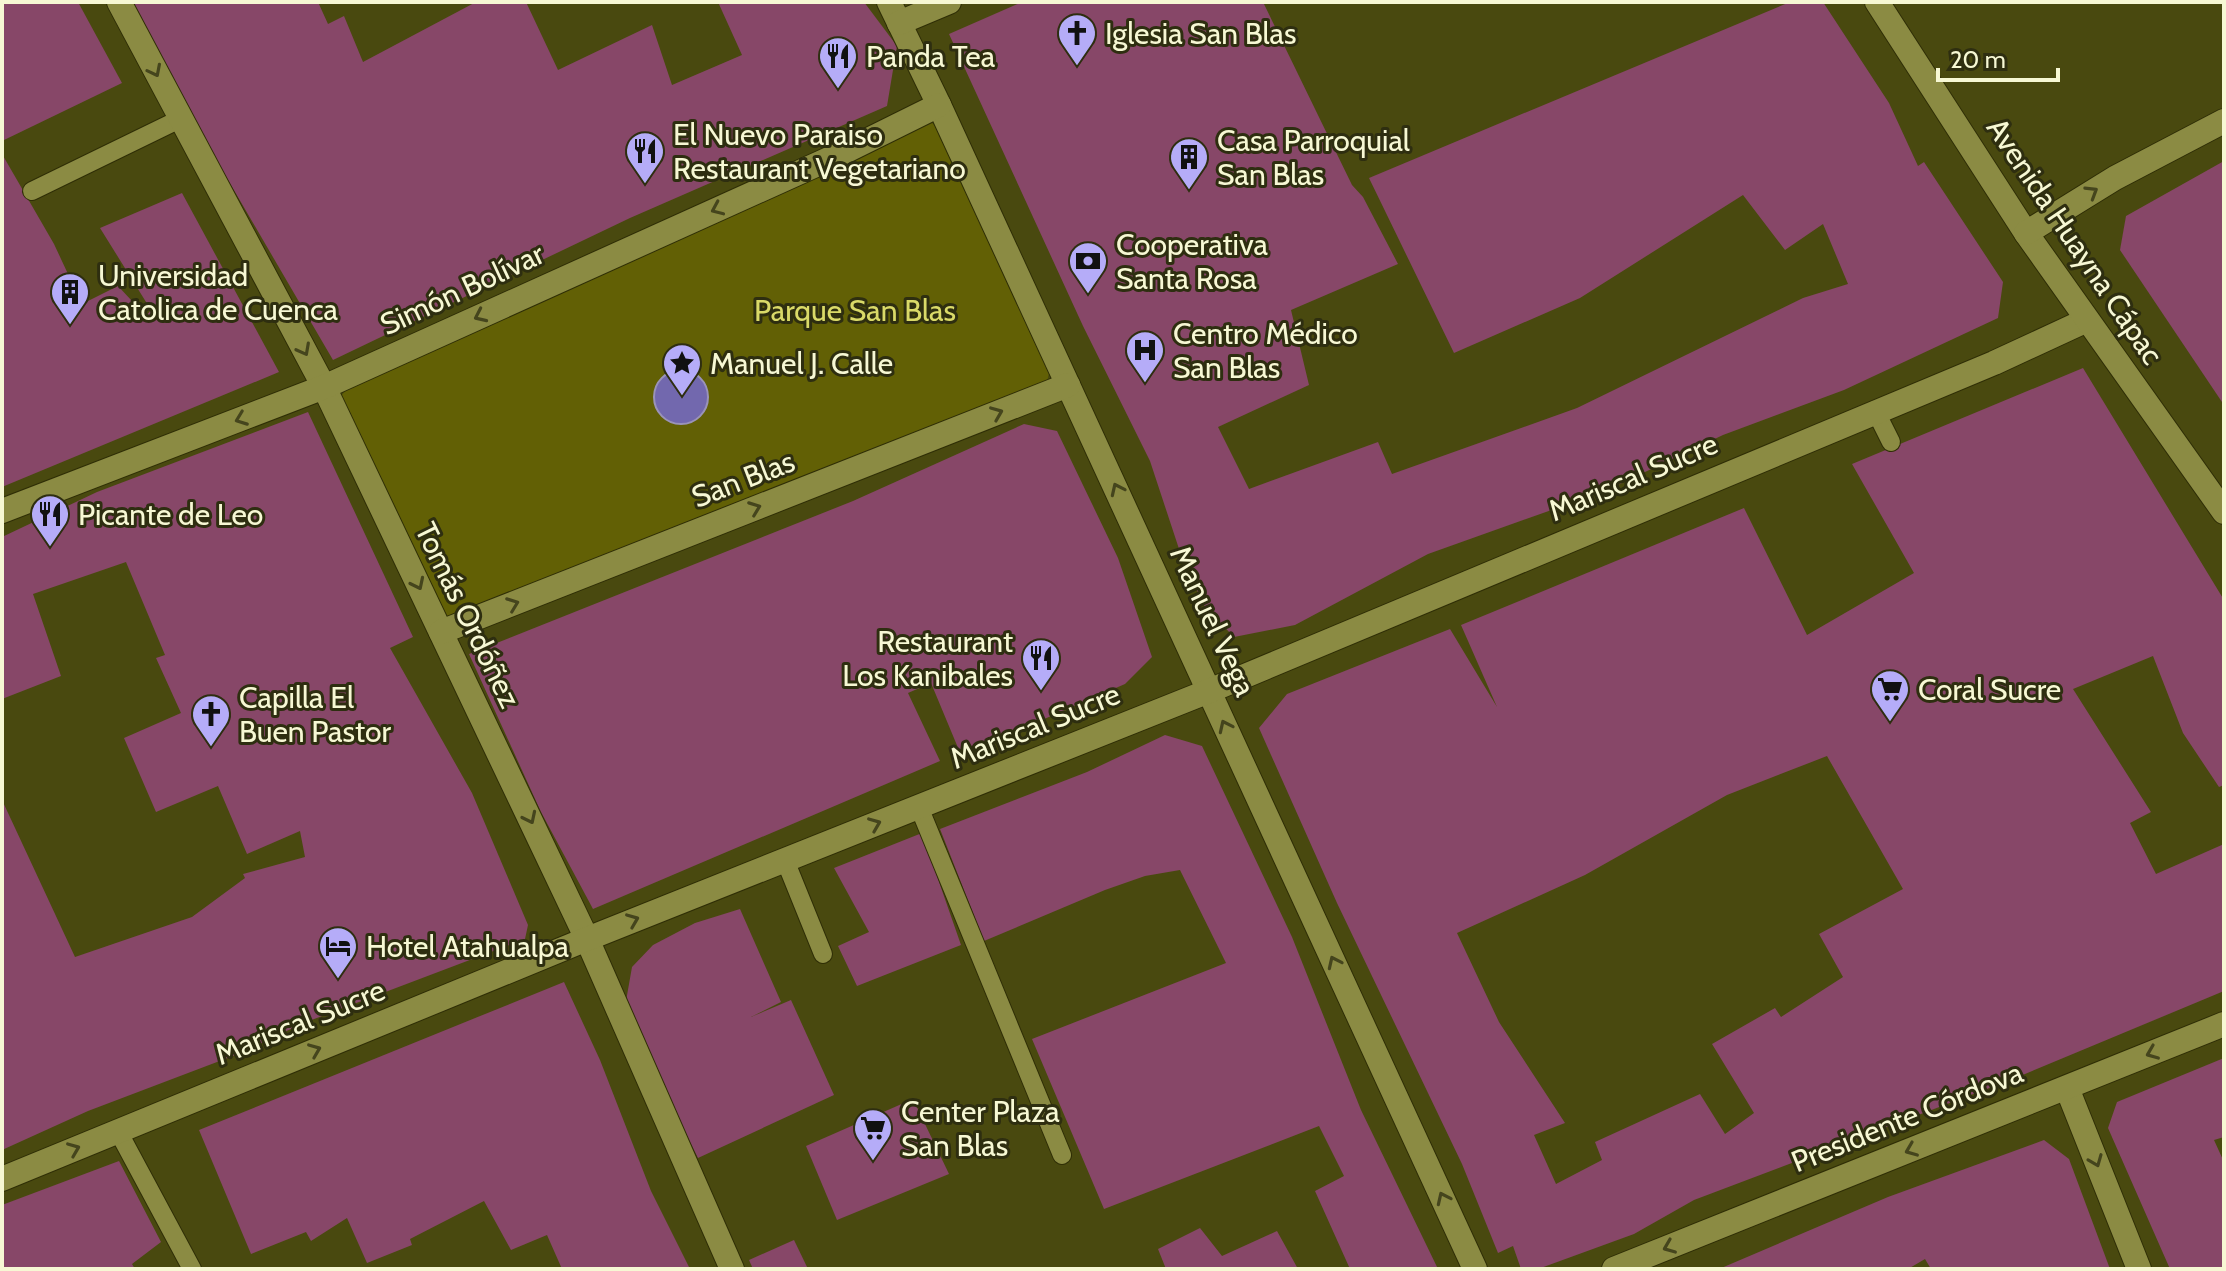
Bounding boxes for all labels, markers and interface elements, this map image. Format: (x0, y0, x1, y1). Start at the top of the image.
church icon: Iglesia San Blas (1056, 12, 1098, 67)
place label: Iglesia San Blas (1105, 15, 1296, 52)
scale bar (1938, 32, 2058, 82)
restaurant icon: Panda Tea (817, 35, 859, 90)
place label: Panda Tea (866, 38, 996, 75)
text: 20 m (1950, 45, 2006, 74)
one-way arrow (145, 63, 160, 78)
street label: Avenida Huayna Cápac (1979, 111, 2171, 371)
place label: El Nuevo Paraiso Restaurant Vegetariano (673, 116, 966, 187)
place label: Casa Parroquial San Blas (1217, 122, 1410, 193)
restaurant icon: El Nuevo Paraiso Restaurant Vegetariano (624, 130, 666, 185)
building icon: Casa Parroquial San Blas (1168, 136, 1210, 191)
one-way arrow (2083, 186, 2098, 201)
one-way arrow (710, 199, 725, 215)
place label: Cooperativa Santa Rosa (1116, 226, 1269, 297)
street label: Simón Bolívar (374, 235, 550, 343)
bank icon: Cooperativa Santa Rosa (1067, 240, 1109, 295)
place label: Universidad Catolica de Cuenca (98, 257, 339, 328)
building icon: Universidad Catolica de Cuenca (49, 271, 91, 326)
park label: Parque San Blas (754, 292, 956, 329)
one-way arrow (473, 306, 488, 322)
place label: Centro Médico San Blas (1173, 315, 1358, 386)
hospital icon: Centro Médico San Blas (1124, 329, 1166, 384)
one-way arrow (294, 341, 310, 356)
place icon: Manuel J. Calle (661, 342, 703, 397)
place label: Manuel J. Calle (710, 345, 893, 382)
one-way arrow (989, 406, 1003, 423)
one-way arrow (235, 409, 249, 426)
street label: Mariscal Sucre (1543, 425, 1723, 529)
street label: San Blas (686, 443, 800, 515)
one-way arrow (1111, 483, 1127, 498)
restaurant icon: Picante de Leo (29, 493, 71, 548)
place label: Picante de Leo (78, 496, 263, 533)
one-way arrow (747, 501, 761, 518)
street label: Tomás Ordóñez (407, 516, 529, 714)
street label: Manuel Vega (1162, 540, 1264, 703)
one-way arrow (408, 575, 424, 590)
one-way arrow (505, 597, 519, 613)
place label: Restaurant Los Kanibales (842, 623, 1013, 694)
restaurant icon: Restaurant Los Kanibales (1020, 637, 1062, 692)
supermarket icon: Coral Sucre (1869, 668, 1911, 723)
place label: Coral Sucre (1918, 671, 2061, 708)
street label: Mariscal Sucre (945, 675, 1125, 777)
place label: Capilla El Buen Pastor (239, 679, 391, 750)
church icon: Capilla El Buen Pastor (190, 693, 232, 748)
one-way arrow (1219, 719, 1235, 734)
one-way arrow (520, 810, 536, 825)
one-way arrow (867, 818, 881, 834)
one-way arrow (625, 914, 639, 930)
hotel icon: Hotel Atahualpa (317, 925, 359, 980)
place label: Hotel Atahualpa (366, 928, 570, 965)
one-way arrow (1328, 956, 1344, 970)
street label: Mariscal Sucre (210, 971, 390, 1073)
one-way arrow (307, 1044, 321, 1060)
one-way arrow (2146, 1044, 2160, 1060)
street label: Presidente Córdova (1786, 1053, 2029, 1180)
place label: Center Plaza San Blas (901, 1093, 1060, 1164)
supermarket icon: Center Plaza San Blas (852, 1107, 894, 1162)
one-way arrow (1905, 1141, 1919, 1157)
one-way arrow (66, 1143, 80, 1159)
one-way arrow (2086, 1153, 2103, 1167)
one-way arrow (1436, 1192, 1452, 1206)
one-way arrow (1663, 1237, 1677, 1254)

